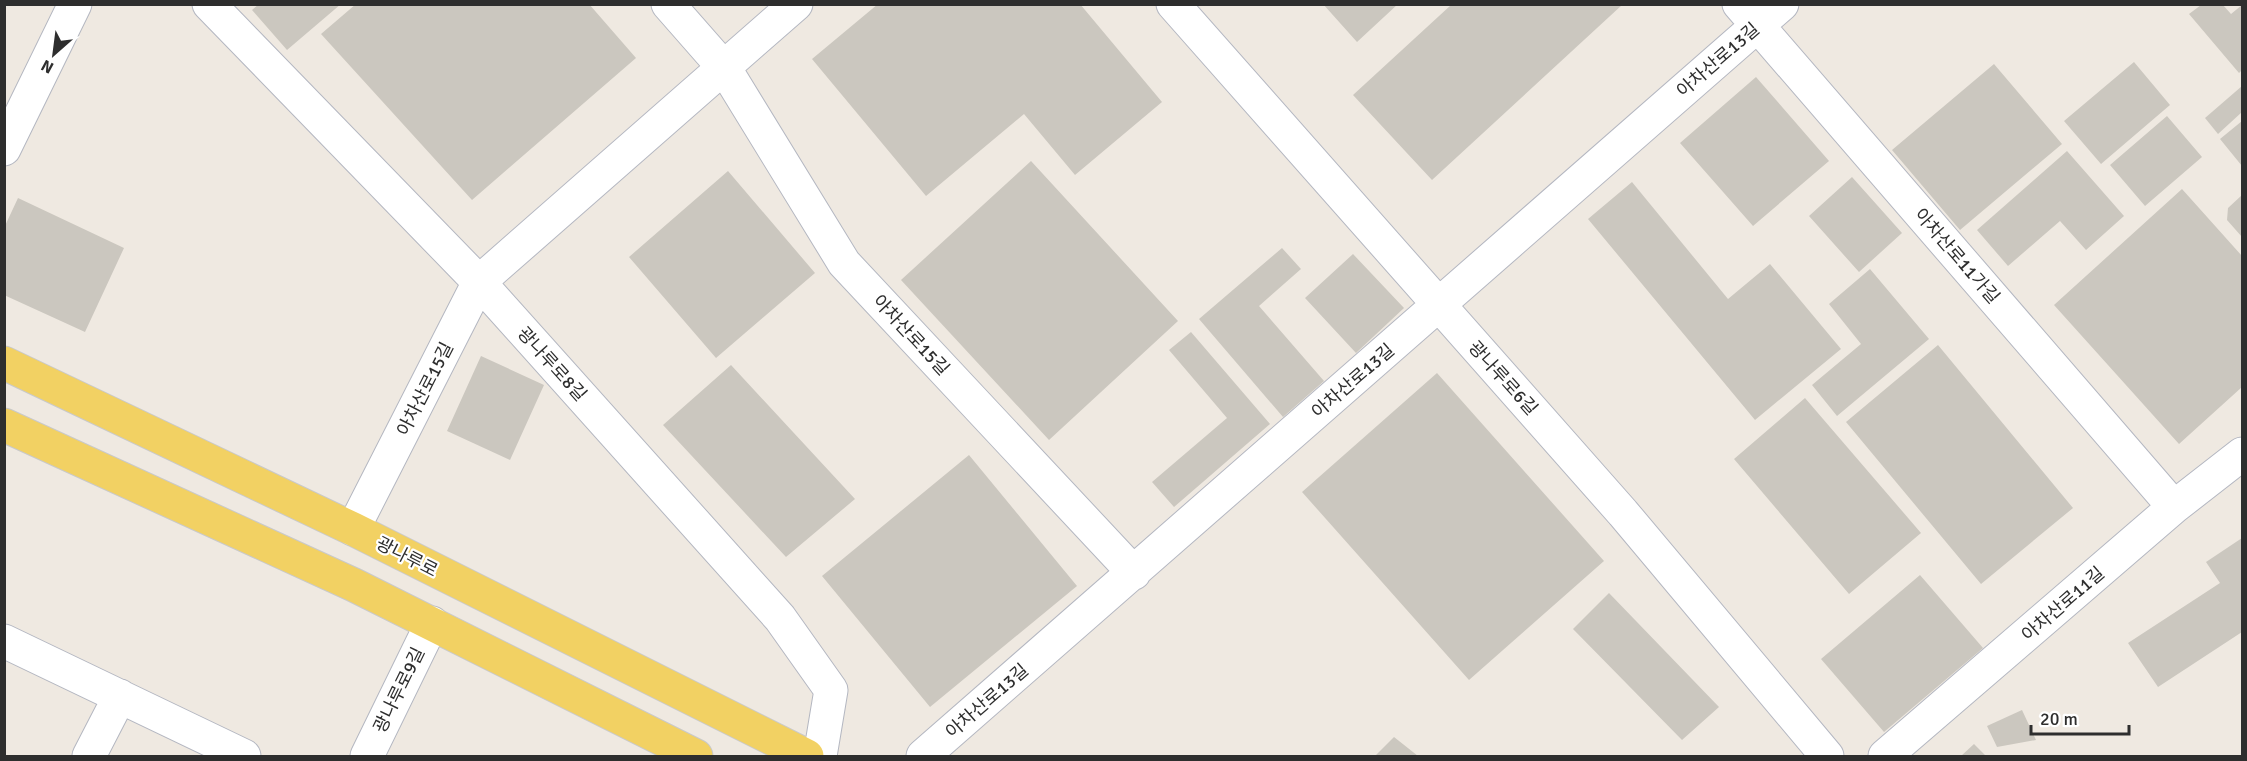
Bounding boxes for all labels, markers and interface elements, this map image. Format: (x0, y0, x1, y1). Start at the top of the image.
street label: 아차산로13길 (1672, 18, 1764, 102)
north arrow (24, 24, 84, 84)
text: N (38, 55, 57, 78)
street label: 아차산로11가길 (1910, 204, 2004, 308)
street label: 아차산로15길 (868, 290, 954, 380)
street label: 광나루로8길 (513, 322, 591, 406)
street label: 광나루로6길 (1464, 336, 1542, 420)
street label: 아차산로15길 (392, 338, 458, 440)
street label: 아차산로13길 (1307, 339, 1399, 423)
street label: 광나루로 (372, 532, 442, 582)
street label: 아차산로11길 (2017, 562, 2109, 646)
street label: 광나루로9길 (369, 644, 429, 736)
street label: 아차산로13길 (941, 659, 1033, 743)
scale bar (2031, 698, 2128, 736)
text: 20 m (2040, 708, 2078, 730)

